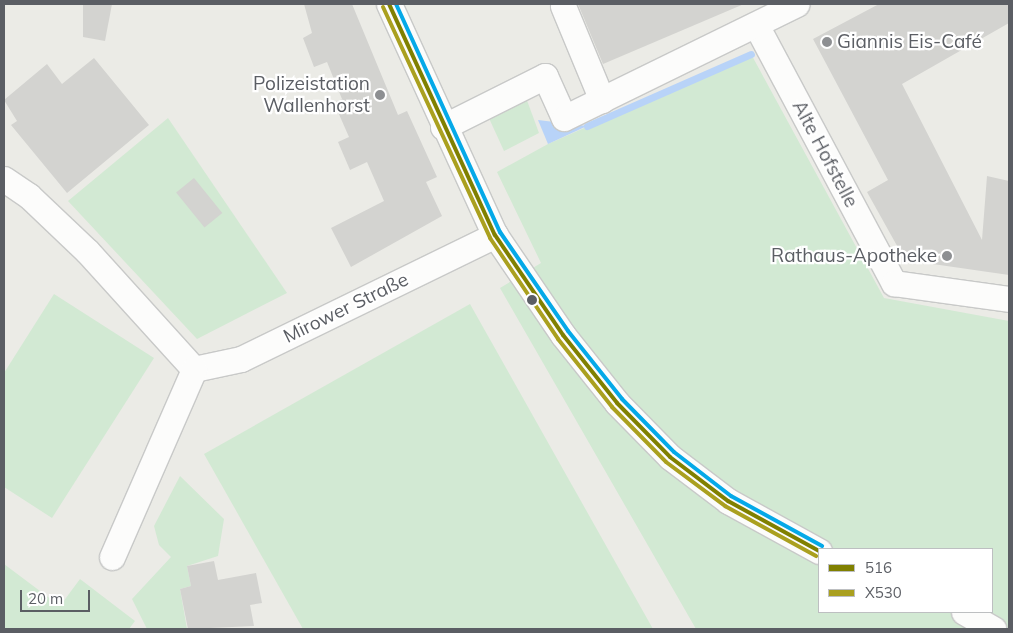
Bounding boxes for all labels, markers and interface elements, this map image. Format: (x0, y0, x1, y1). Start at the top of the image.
place label: Giannis Eis-Café (837, 31, 982, 53)
marker: Giannis Eis-Café (821, 36, 833, 48)
place label: Polizeistation Wallenhorst (253, 73, 370, 117)
marker: Polizeistation Wallenhorst (374, 89, 386, 101)
street label: Alte Hofstelle (787, 97, 863, 211)
place label: Rathaus-Apotheke (771, 245, 937, 267)
marker: Rathaus-Apotheke (941, 250, 953, 262)
street label: Mirower Straße (280, 268, 412, 348)
unlabelled marker (527, 295, 537, 305)
legend (818, 548, 993, 613)
text: 516 (865, 558, 892, 577)
scale bar (22, 580, 92, 612)
text: X530 (865, 583, 902, 602)
text: 20 m (28, 589, 63, 608)

